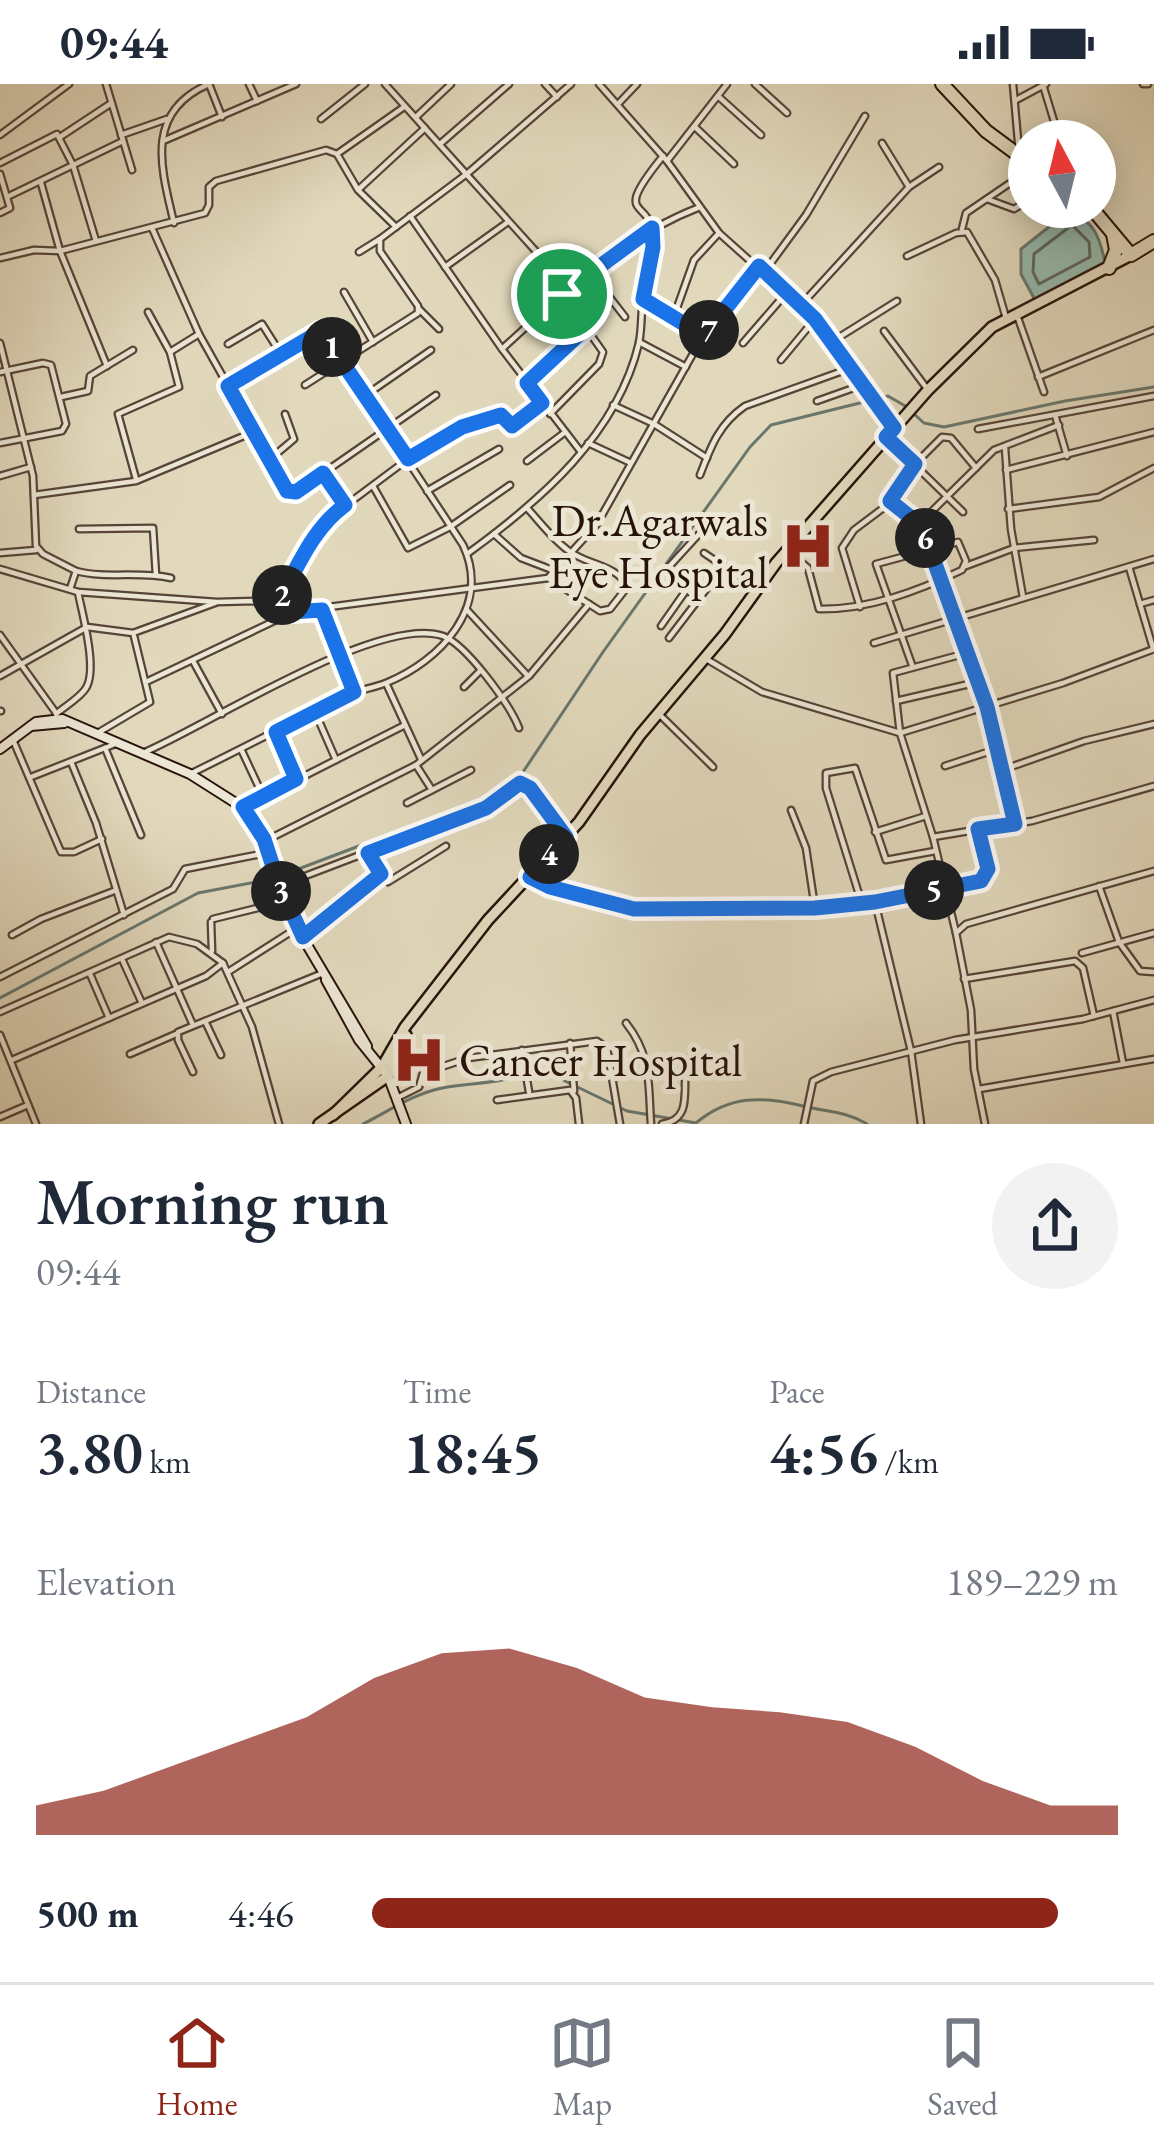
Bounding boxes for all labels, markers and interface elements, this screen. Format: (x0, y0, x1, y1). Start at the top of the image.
text: 09:44 (60, 13, 168, 71)
north arrow (1008, 120, 1116, 228)
map controls (1008, 120, 1116, 228)
pin (511, 243, 613, 345)
icon: arrive (529, 261, 595, 327)
pin: 7 (679, 300, 739, 360)
text: 7 (700, 308, 718, 351)
pin: 1 (302, 317, 362, 377)
text: 1 (323, 325, 341, 368)
place label: Dr.Agarwals Eye Hospital (548, 491, 768, 601)
pin: 6 (895, 508, 955, 568)
text: 6 (916, 516, 934, 559)
hospital icon: Dr.Agarwals Eye Hospital (779, 517, 837, 575)
pin: 2 (252, 565, 312, 625)
text: 2 (273, 573, 291, 616)
pin: 4 (519, 824, 579, 884)
text: 4 (540, 832, 558, 875)
pin: 5 (904, 860, 964, 920)
pin: 3 (251, 861, 311, 921)
text: 5 (925, 868, 943, 911)
text: 3 (272, 869, 290, 912)
hospital icon: Cancer Hospital (390, 1031, 448, 1089)
place label: Cancer Hospital (459, 1031, 742, 1089)
text: Morning run (36, 1158, 389, 1244)
button: share (992, 1163, 1118, 1289)
text: 09:44 (36, 1246, 121, 1297)
text: Distance (36, 1370, 146, 1413)
text: Time (403, 1370, 471, 1413)
text: Pace (769, 1370, 825, 1413)
text: 3.80 (36, 1413, 143, 1491)
text: 18:45 (403, 1413, 542, 1491)
text: 4:56 (769, 1413, 878, 1491)
text: km (143, 1440, 191, 1483)
text: /km (878, 1440, 939, 1483)
text: Elevation (36, 1556, 176, 1607)
text: 189–229 m (946, 1556, 1118, 1607)
text: 500 m (36, 1888, 139, 1939)
text: 4:46 (228, 1888, 294, 1939)
tab: Home (156, 2010, 238, 2125)
tab: Map (549, 2010, 615, 2125)
tab: Saved (927, 2010, 998, 2125)

